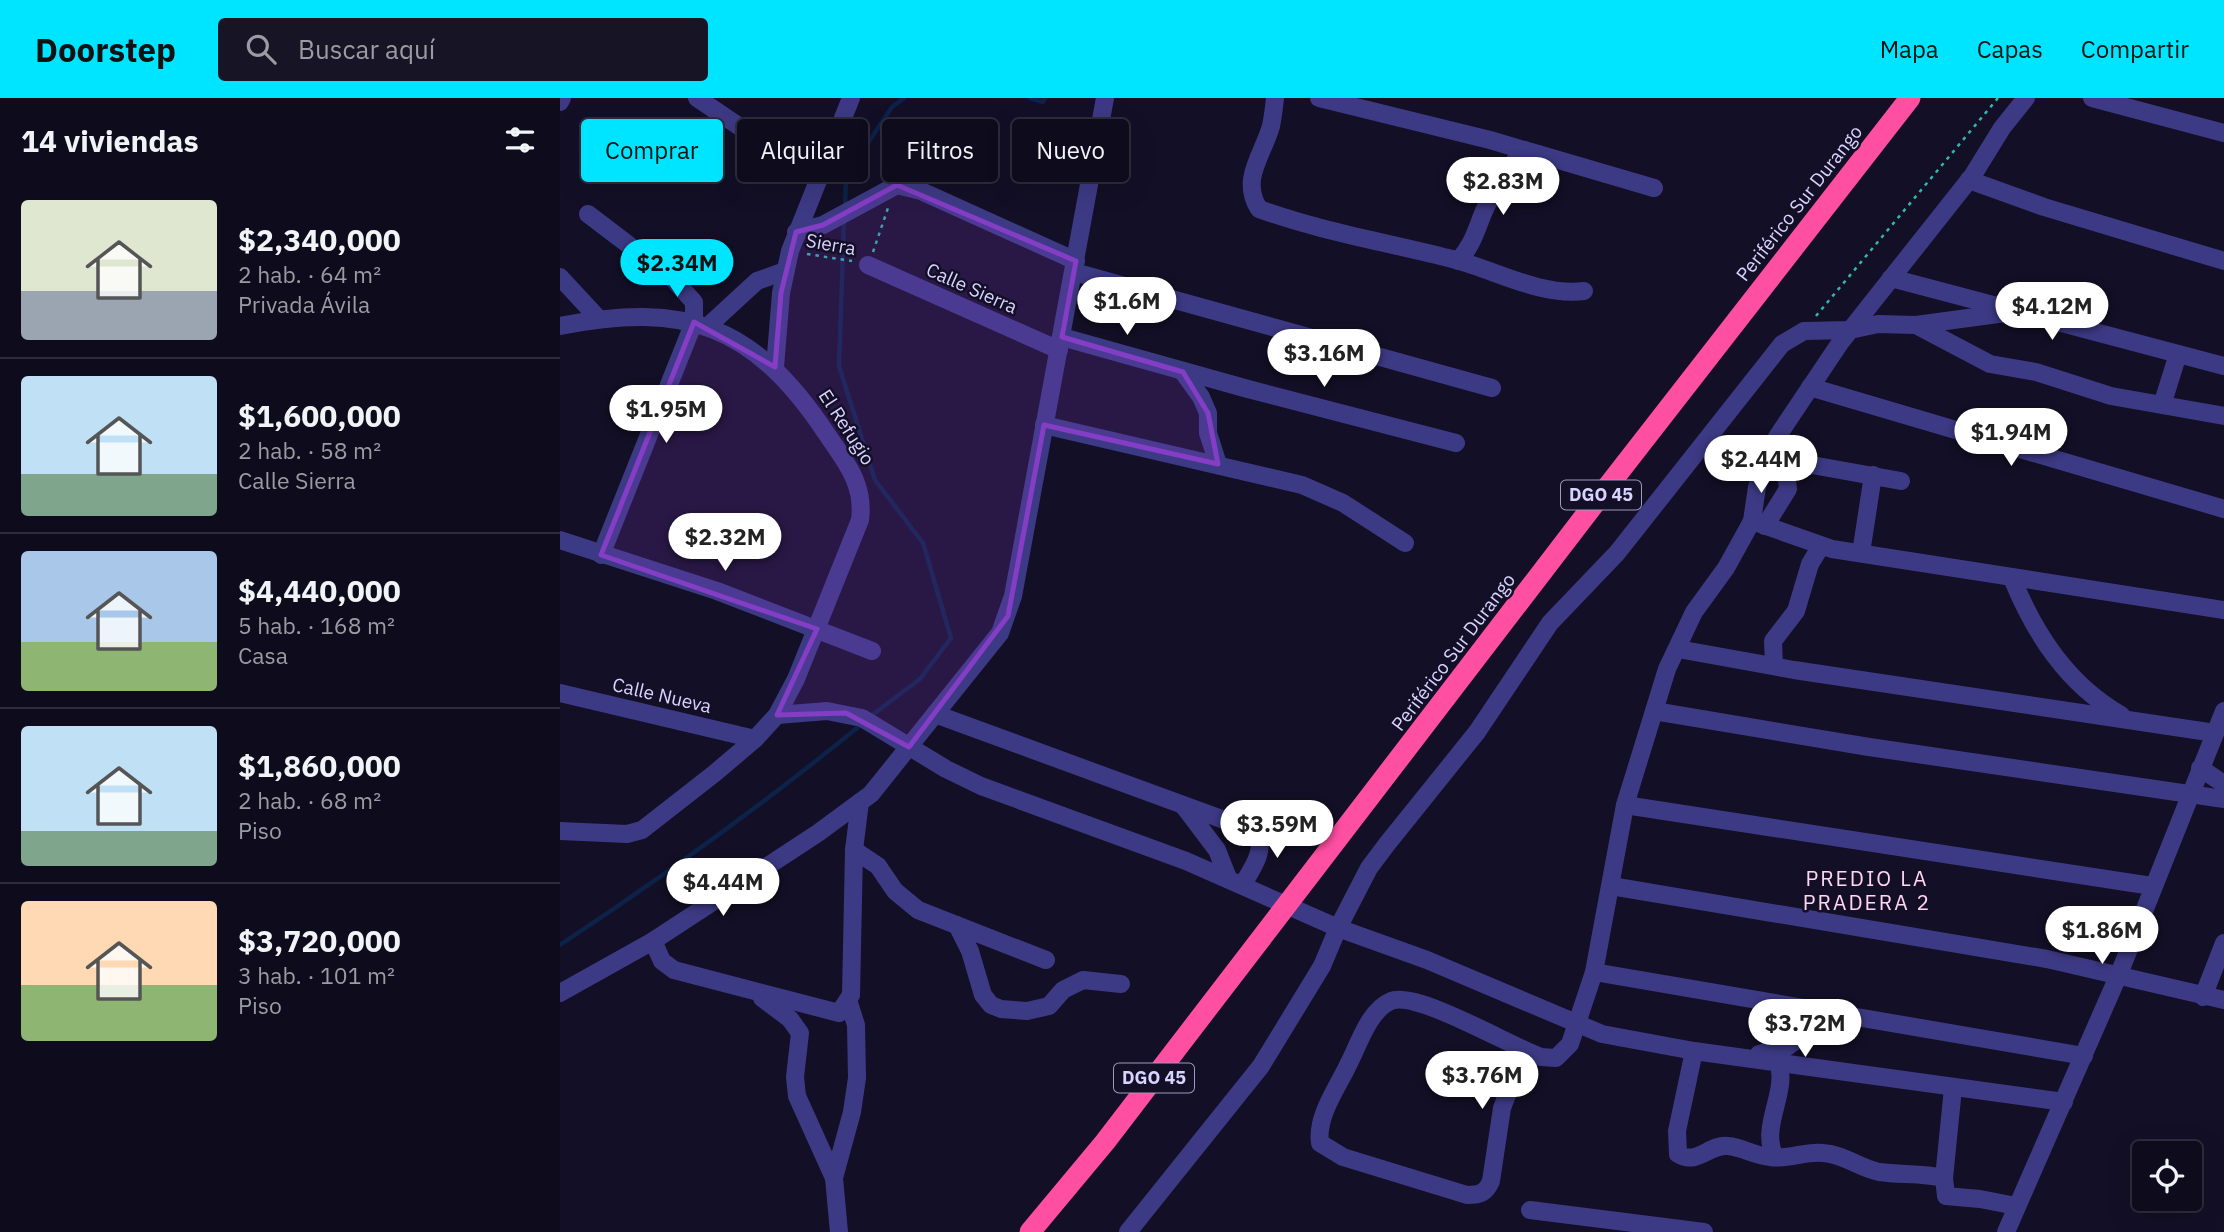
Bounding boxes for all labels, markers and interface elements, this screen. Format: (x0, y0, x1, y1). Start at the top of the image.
search box (218, 18, 708, 81)
text: Doorstep (35, 28, 176, 71)
icon: search (242, 30, 280, 68)
text: Buscar aquí (298, 32, 435, 66)
text: Mapa (1880, 33, 1939, 65)
text: Capas (1977, 33, 2043, 65)
text: Compartir (2081, 33, 2189, 65)
chip: Comprar (581, 119, 723, 182)
chip: Alquilar (737, 119, 868, 182)
chip: Filtros (882, 119, 998, 182)
chip: Nuevo (1012, 119, 1129, 182)
street label: Periférico Sur Durango (1731, 120, 1867, 286)
text: 14 viviendas (21, 121, 199, 160)
icon: filters (501, 121, 539, 159)
pin: $2.83M (1446, 158, 1560, 217)
text: $2.83M (1462, 165, 1544, 195)
text: $2,340,000 (238, 220, 401, 259)
icon: home (77, 228, 161, 312)
street label: Sierra (804, 228, 858, 260)
pin: $2.34M (620, 240, 734, 299)
text: $2.34M (636, 247, 718, 277)
street label: Calle Sierra (923, 257, 1021, 319)
text: 2 hab. · 64 m² (238, 259, 381, 289)
pin: $1.6M (1078, 278, 1176, 337)
pin: $4.12M (1995, 282, 2109, 342)
text: $1.6M (1093, 285, 1161, 315)
text: Privada Ávila (238, 289, 370, 319)
text: $4.12M (2011, 290, 2093, 320)
pin: $3.16M (1267, 330, 1381, 389)
text: $3.16M (1283, 337, 1365, 367)
street label: El Refugio (814, 385, 880, 469)
pin: $1.95M (609, 386, 723, 445)
text: $1.95M (625, 393, 707, 423)
text: $1,600,000 (238, 396, 401, 435)
icon: home (77, 404, 161, 488)
pin: $1.94M (1954, 408, 2068, 468)
text: $1.94M (1970, 416, 2052, 446)
text: 2 hab. · 58 m² (238, 435, 381, 465)
pin: $2.44M (1704, 436, 1818, 495)
text: $2.44M (1720, 443, 1802, 473)
text: Calle Sierra (238, 465, 356, 495)
road number: DGO 45 (1561, 480, 1641, 510)
pin: $2.32M (668, 514, 782, 573)
text: $2.32M (684, 521, 766, 551)
street label: Periférico Sur Durango (1386, 568, 1520, 736)
text: $4,440,000 (238, 571, 401, 610)
icon: home (77, 579, 161, 663)
text: 5 hab. · 168 m² (238, 610, 395, 640)
text: Casa (238, 640, 288, 670)
street label: Calle Nueva (610, 672, 714, 718)
text: $1,860,000 (238, 746, 401, 785)
icon: home (77, 754, 161, 838)
text: 2 hab. · 68 m² (238, 785, 381, 815)
pin: $3.59M (1220, 800, 1334, 860)
text: $3.59M (1236, 808, 1318, 838)
text: Piso (238, 815, 282, 845)
pin: $4.44M (666, 858, 780, 918)
district label: PREDIO LA PRADERA 2 (1803, 864, 1931, 916)
text: $4.44M (682, 866, 764, 896)
pin: $1.86M (2045, 906, 2159, 966)
text: $1.86M (2061, 914, 2143, 944)
text: $3,720,000 (238, 921, 401, 960)
icon: home (77, 929, 161, 1013)
text: 3 hab. · 101 m² (238, 960, 395, 990)
text: Piso (238, 990, 282, 1020)
pin: $3.72M (1748, 1000, 1862, 1059)
text: $3.72M (1764, 1007, 1846, 1037)
pin: $3.76M (1425, 1052, 1539, 1111)
text: $3.76M (1441, 1059, 1523, 1089)
road number: DGO 45 (1114, 1063, 1194, 1093)
map controls (2132, 1141, 2202, 1211)
button: locate (2132, 1141, 2202, 1211)

